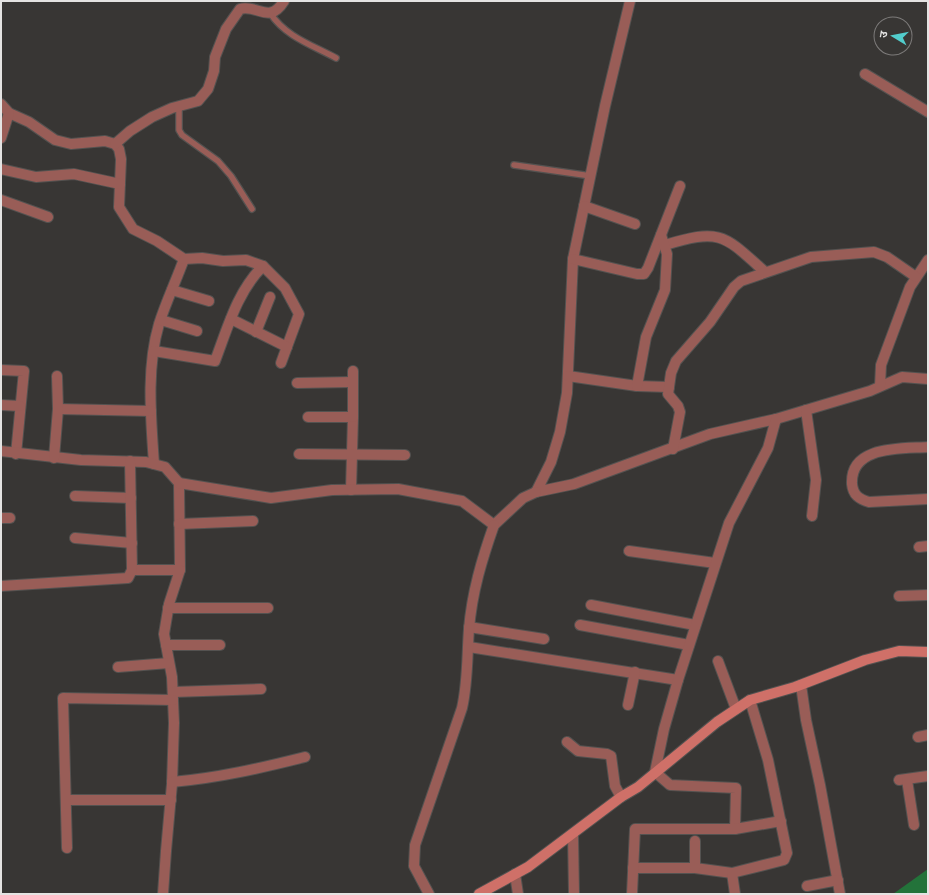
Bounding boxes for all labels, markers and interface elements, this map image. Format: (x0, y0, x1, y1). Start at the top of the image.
north arrow (873, 16, 913, 56)
text: उ (877, 29, 891, 39)

